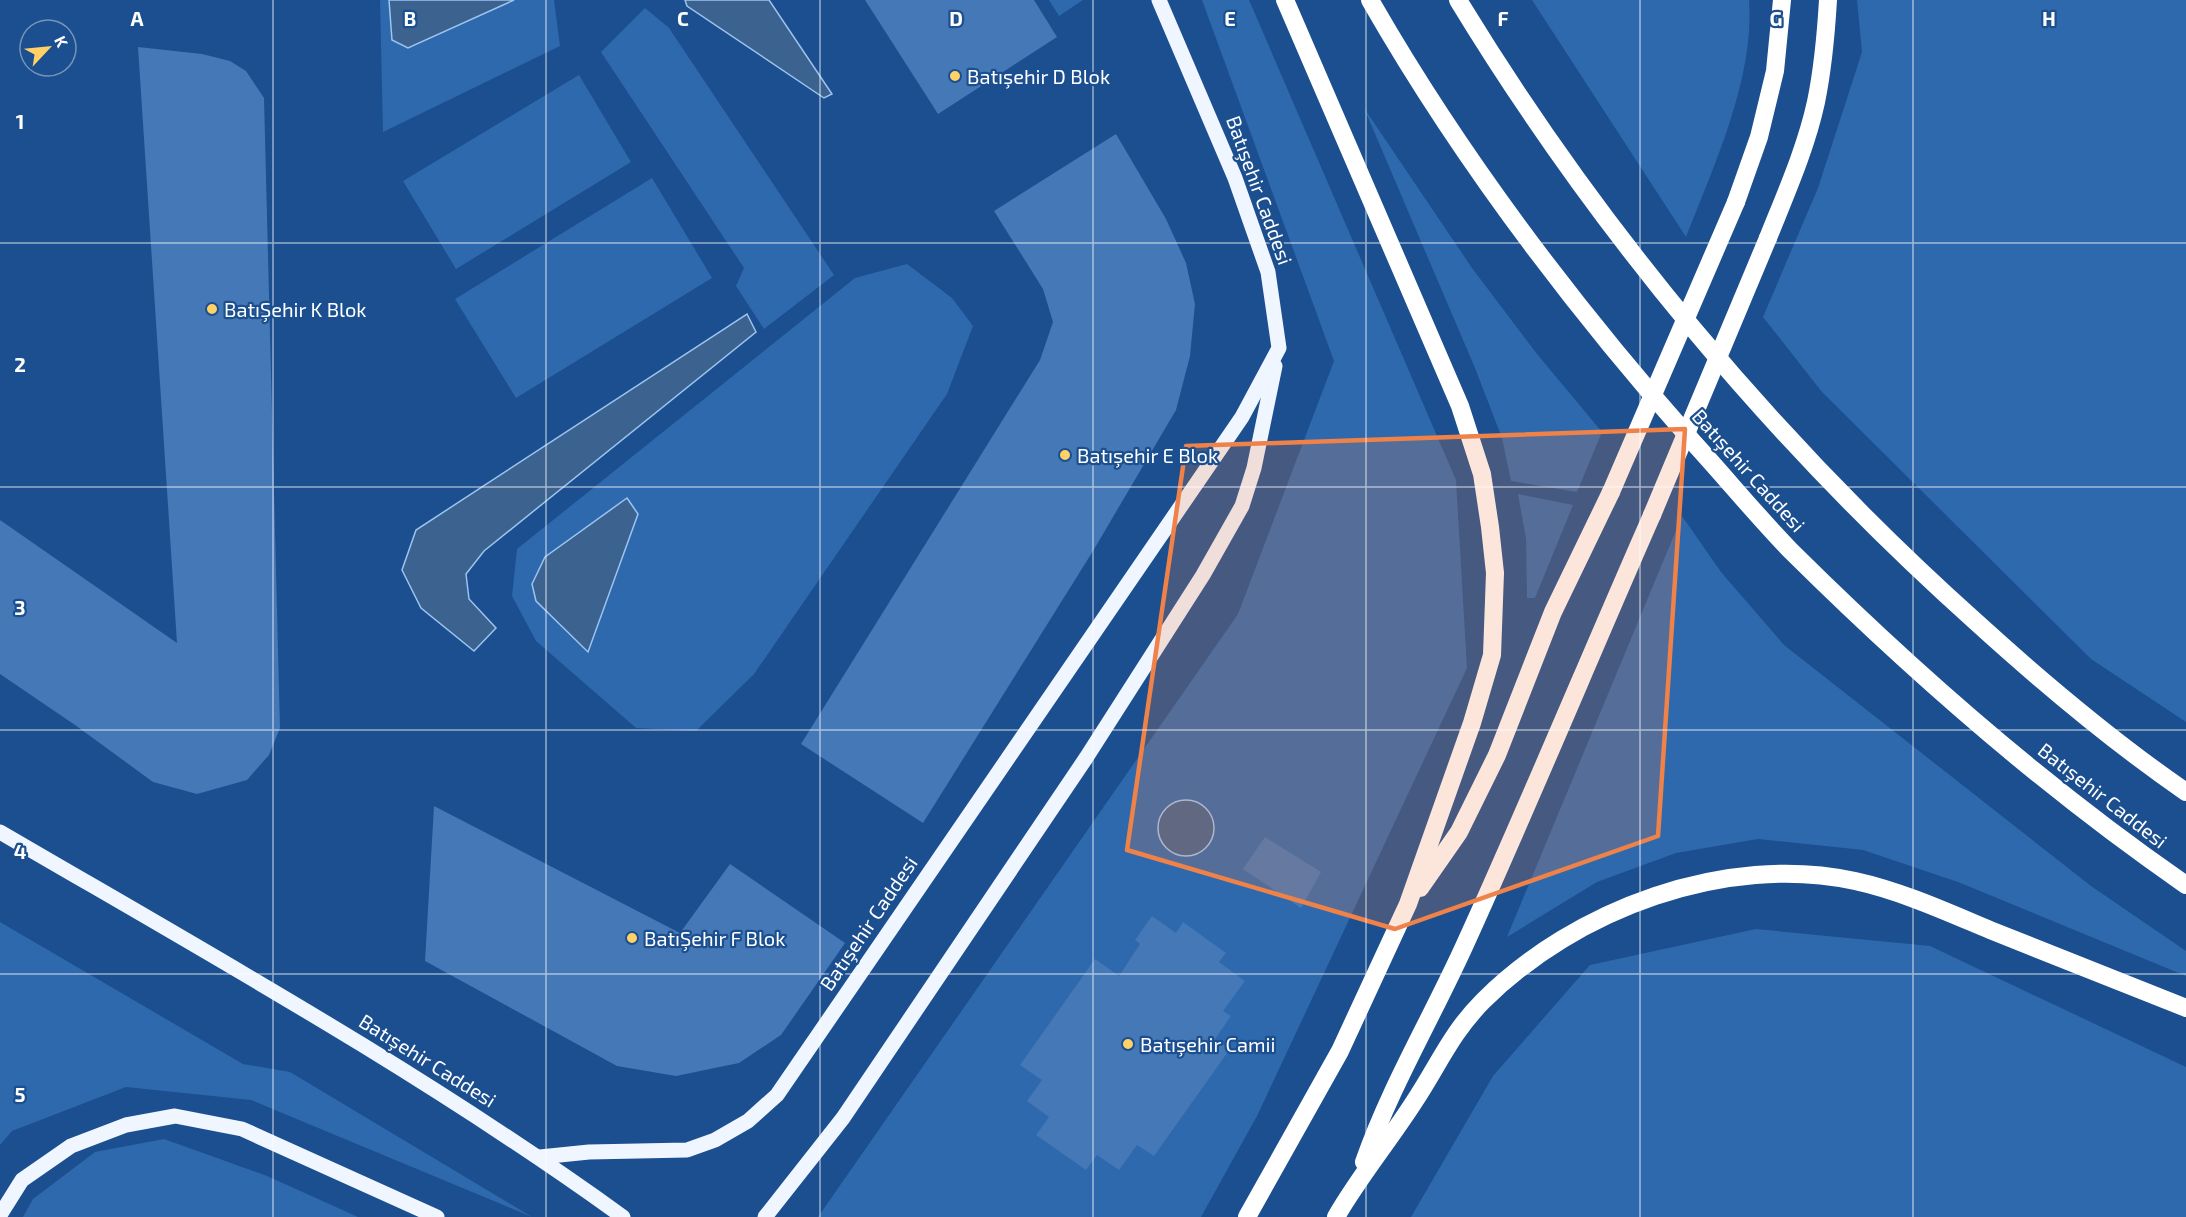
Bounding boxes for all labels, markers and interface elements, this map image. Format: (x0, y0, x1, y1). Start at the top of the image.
text: A (130, 6, 144, 30)
text: B (404, 6, 416, 30)
text: C (677, 6, 689, 30)
text: D (949, 6, 963, 30)
text: E (1224, 6, 1236, 30)
text: F (1497, 6, 1509, 30)
text: G (1770, 6, 1782, 30)
text: H (2042, 6, 2056, 30)
north arrow (18, 18, 78, 78)
text: K (51, 32, 73, 51)
place label: Batışehir D Blok (967, 64, 1110, 89)
marker: Batışehir D Blok (948, 69, 962, 83)
text: 1 (16, 109, 24, 133)
street label: Batışehir Caddesi (1221, 112, 1298, 268)
place label: BatıŞehir K Blok (224, 297, 367, 322)
marker: BatıŞehir K Blok (205, 302, 219, 316)
text: 2 (14, 352, 26, 376)
street label: Batışehir Caddesi (1687, 404, 1810, 537)
place label: Batışehir E Blok (1077, 443, 1218, 468)
marker: Batışehir E Blok (1058, 448, 1072, 462)
text: 3 (14, 595, 26, 619)
street label: Batışehir Caddesi (2033, 737, 2172, 853)
text: 4 (14, 839, 27, 863)
street label: Batışehir Caddesi (814, 851, 923, 995)
place label: BatıŞehir F Blok (644, 926, 785, 951)
marker: BatıŞehir F Blok (625, 931, 639, 945)
street label: Batışehir Caddesi (355, 1008, 501, 1113)
place label: Batışehir Camii (1140, 1032, 1275, 1057)
marker: Batışehir Camii (1121, 1037, 1135, 1051)
text: 5 (14, 1082, 26, 1106)

